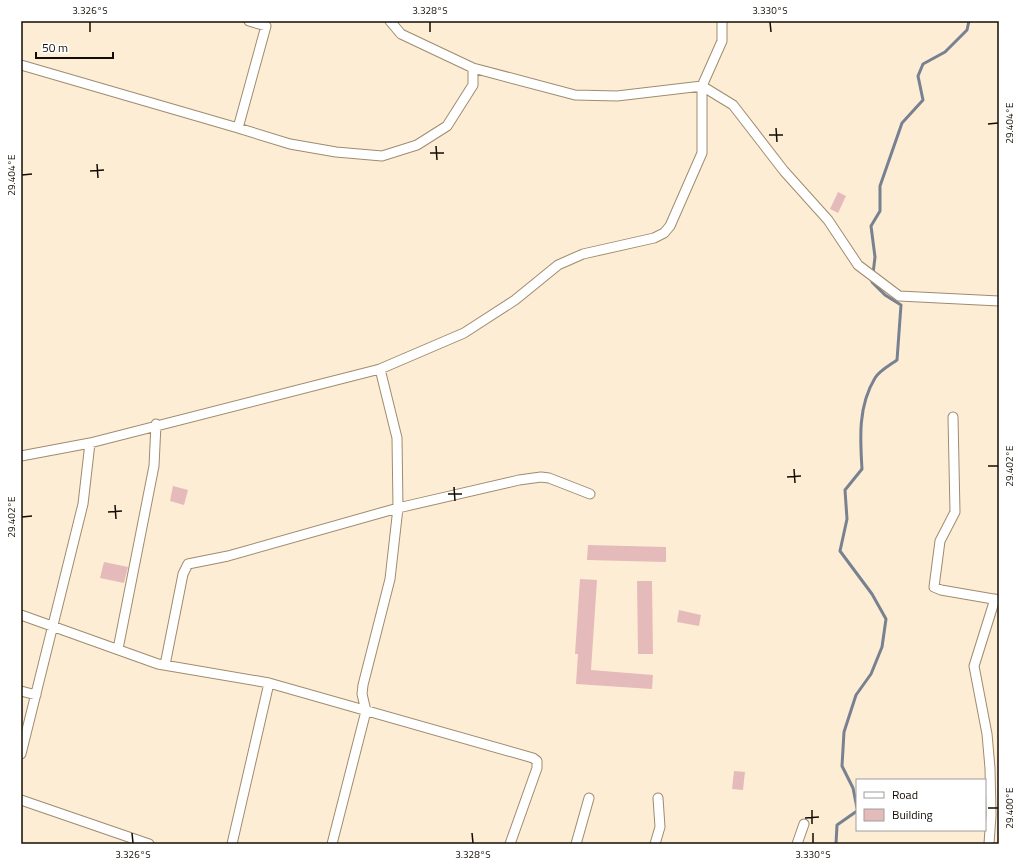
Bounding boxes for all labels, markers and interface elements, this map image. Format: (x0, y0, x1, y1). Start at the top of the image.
text: 3.326°S (72, 3, 108, 18)
text: 3.328°S (412, 3, 448, 18)
text: 3.330°S (752, 3, 788, 18)
scale bar (36, 34, 113, 60)
text: 50 m (42, 38, 68, 57)
text: 29.404°E (1002, 102, 1017, 144)
text: 29.404°E (4, 154, 19, 196)
text: 29.402°E (1002, 445, 1017, 487)
text: 29.402°E (4, 496, 19, 538)
legend (856, 779, 986, 831)
text: Road (892, 785, 918, 804)
text: 29.400°E (1002, 787, 1017, 829)
text: Building (892, 805, 933, 824)
text: 3.326°S (115, 847, 151, 862)
text: 3.328°S (455, 847, 491, 862)
text: 3.330°S (795, 847, 831, 862)

